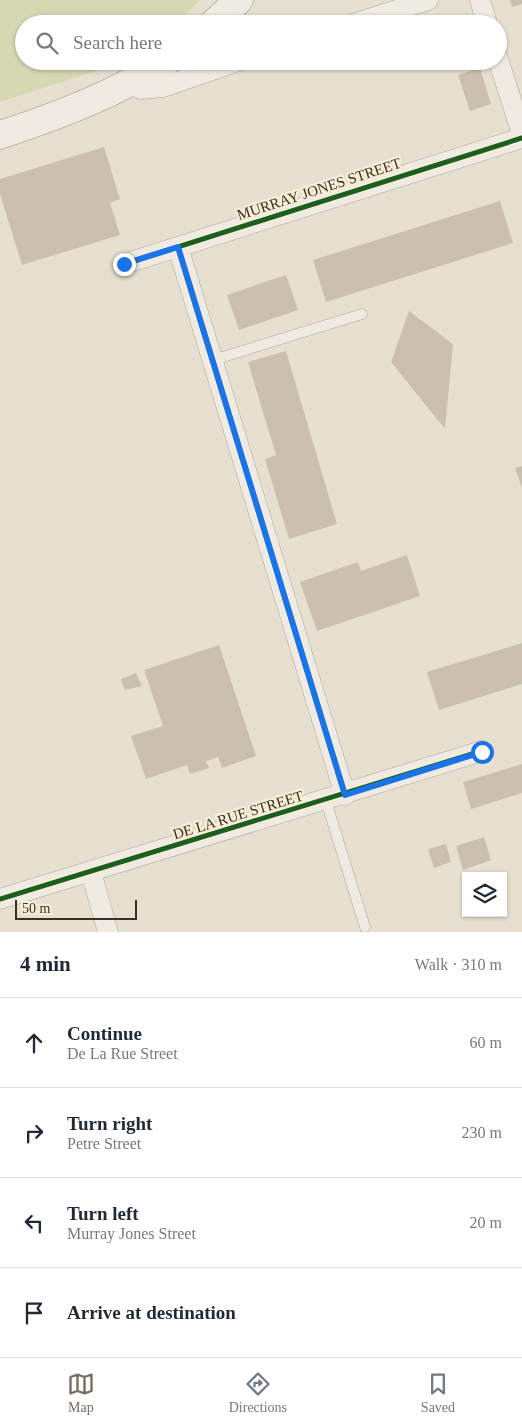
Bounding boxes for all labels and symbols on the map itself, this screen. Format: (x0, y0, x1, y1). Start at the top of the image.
street label: MURRAY JONES STREET (235, 155, 403, 223)
route end (113, 253, 136, 276)
route start (471, 741, 494, 764)
street label: DE LA RUE STREET (171, 788, 305, 842)
scale bar (15, 897, 138, 920)

